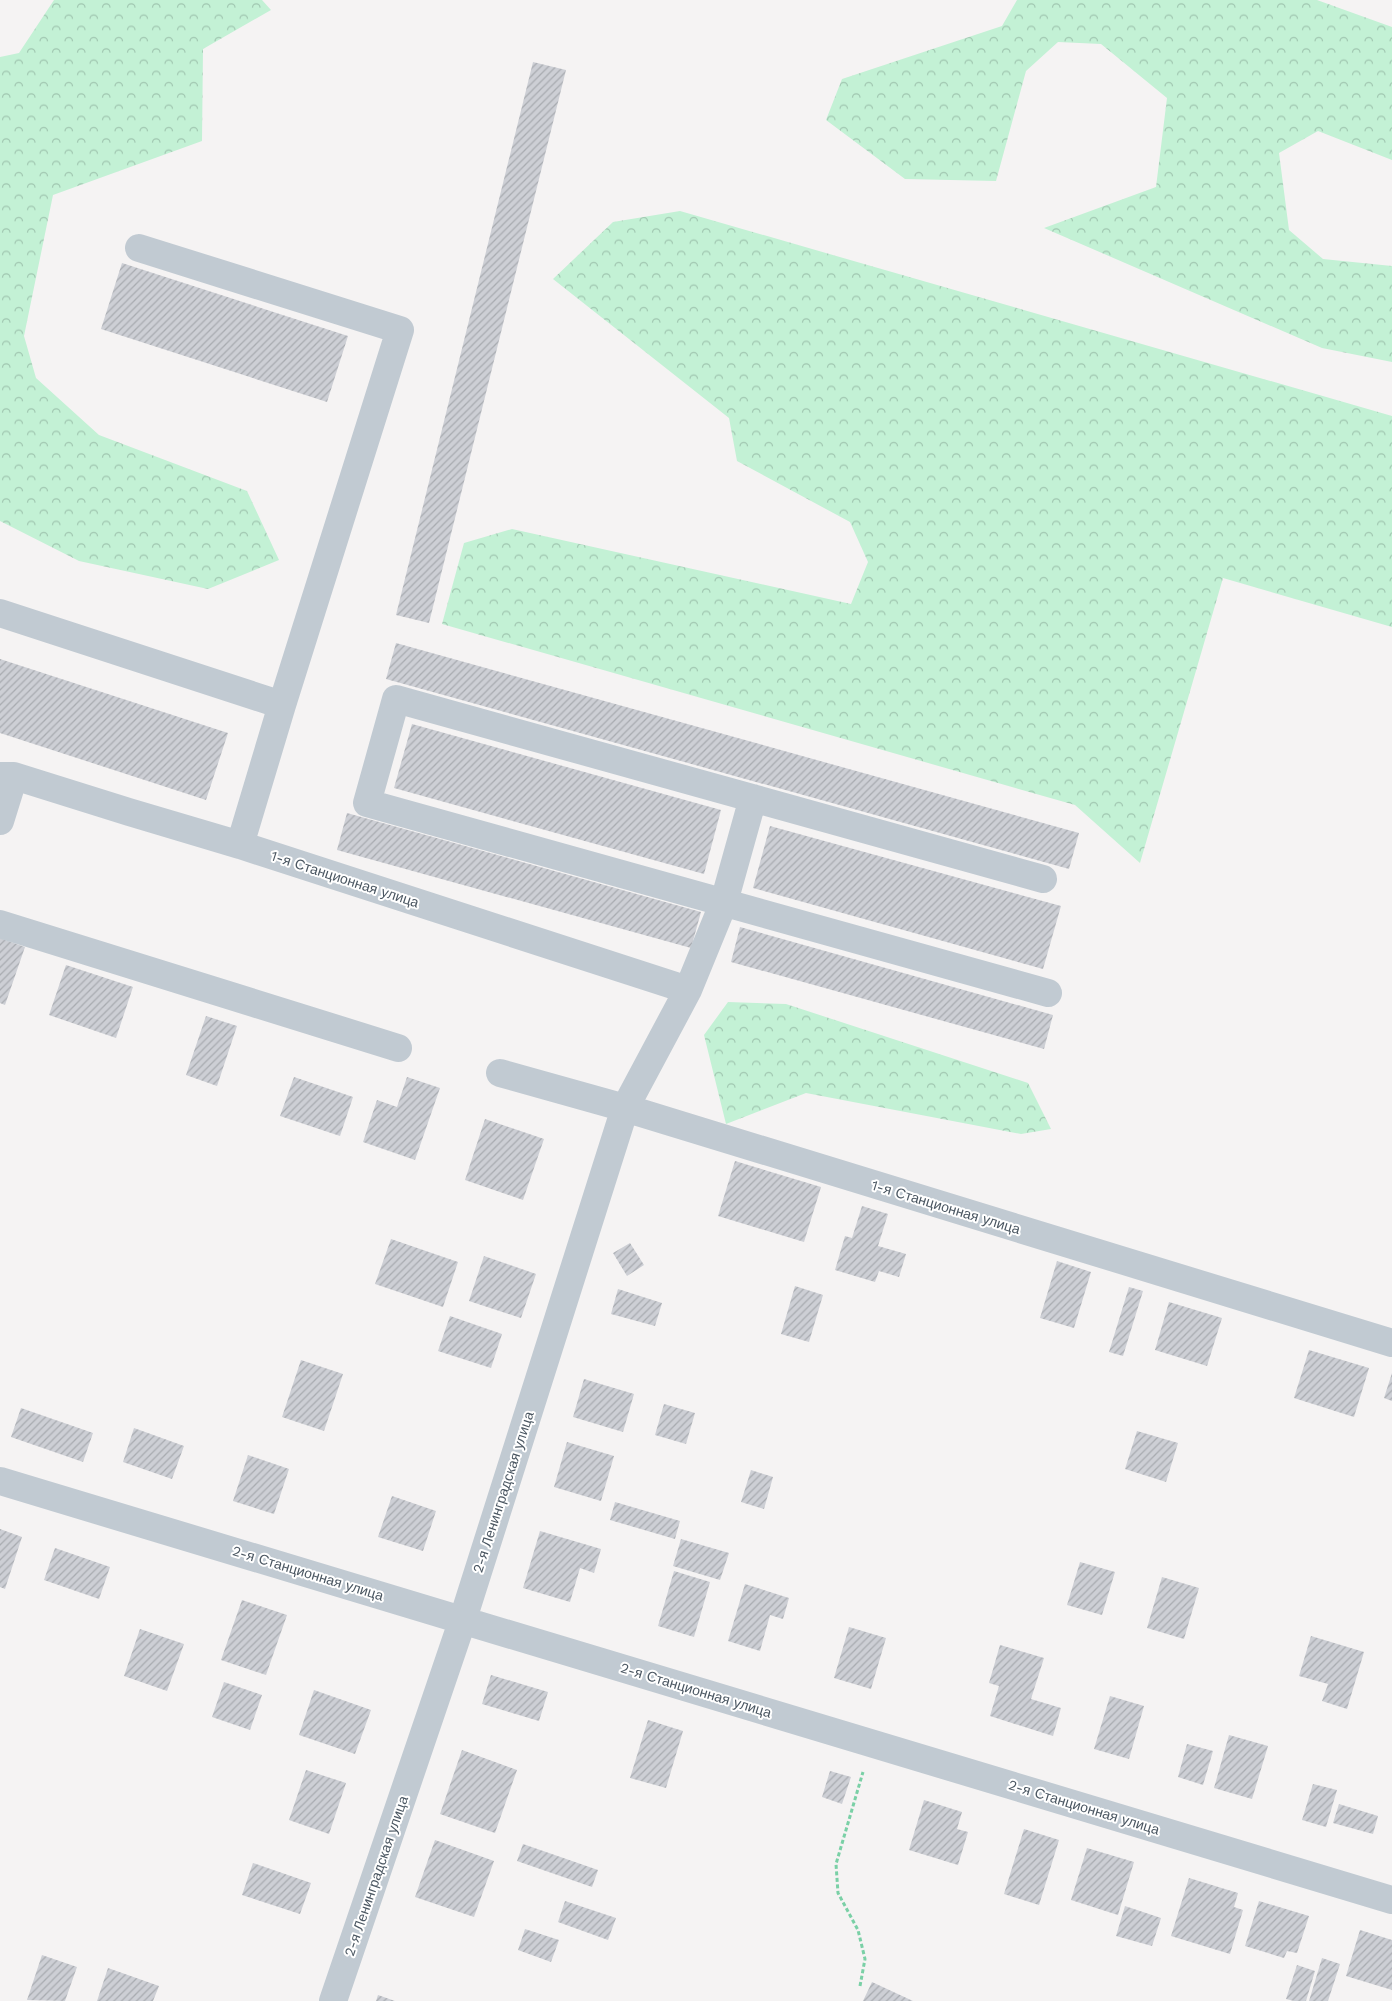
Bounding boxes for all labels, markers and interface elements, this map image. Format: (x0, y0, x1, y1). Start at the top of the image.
street label: 1-я Станционная улица (269, 848, 421, 911)
street label: 1-я Станционная улица (870, 1177, 1022, 1237)
street label: 2-я Ленинградская улица (469, 1409, 537, 1575)
street label: 2-я Станционная улица (231, 1542, 386, 1604)
street label: 2-я Станционная улица (619, 1659, 774, 1721)
street label: 2-я Станционная улица (1007, 1776, 1162, 1838)
street label: 2-я Ленинградская улица (341, 1794, 411, 1958)

